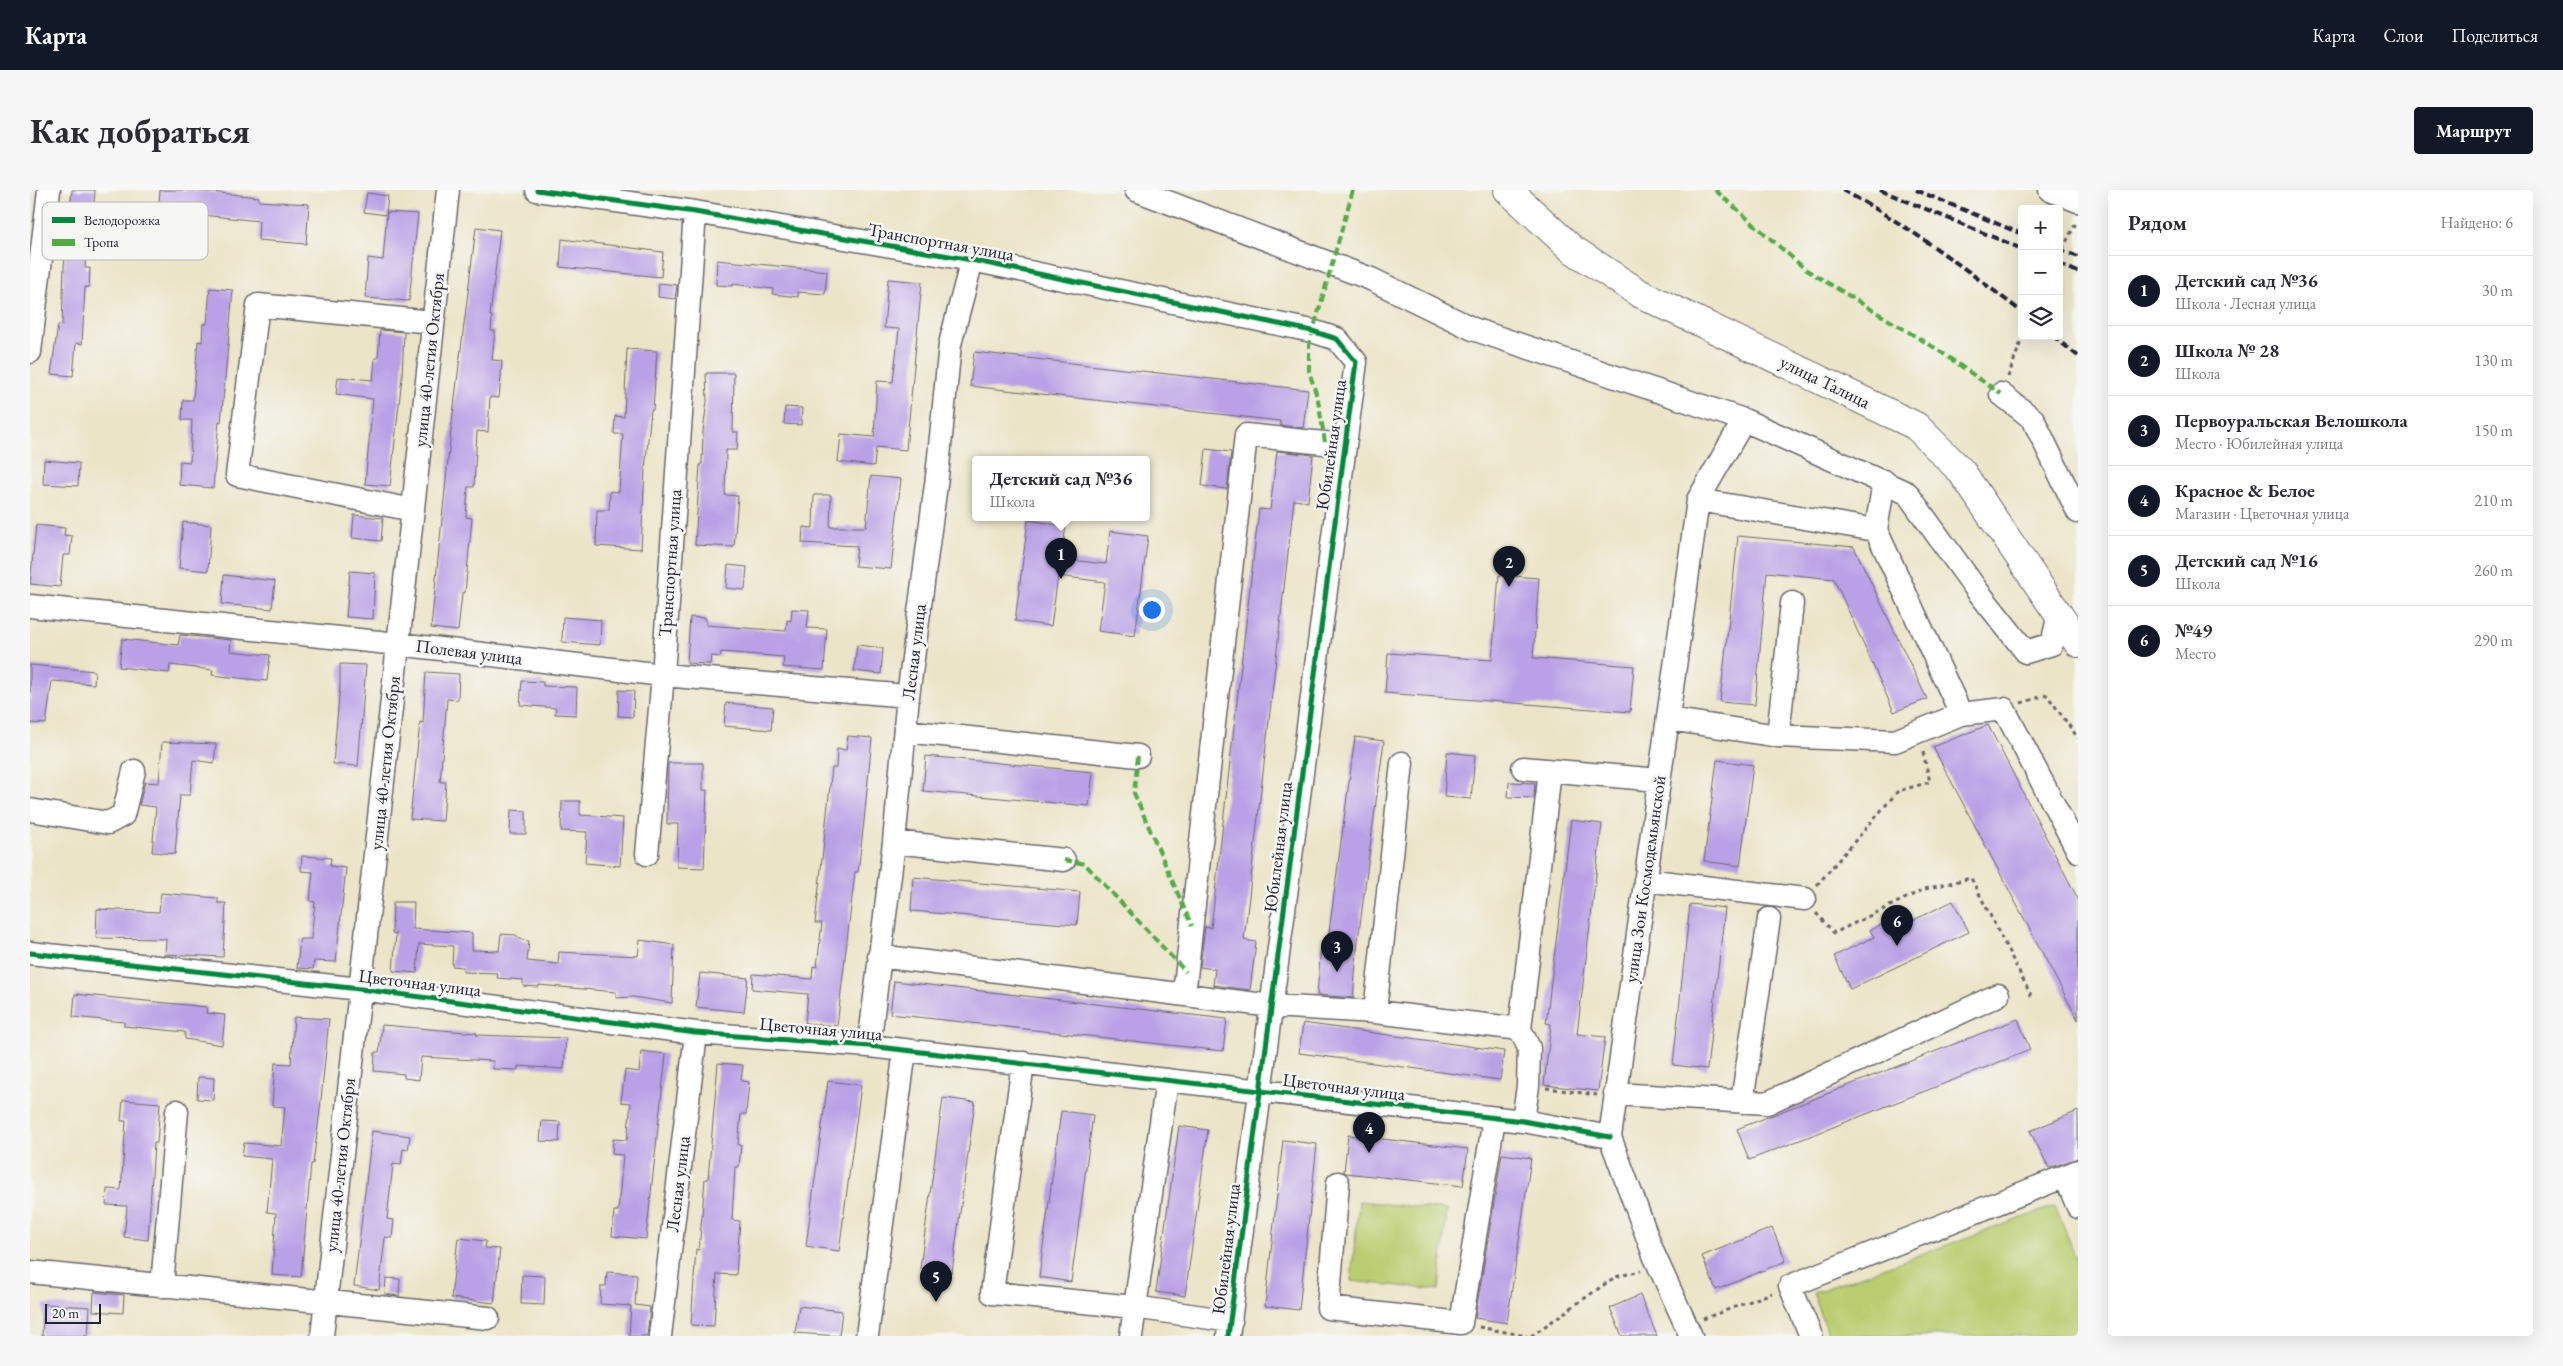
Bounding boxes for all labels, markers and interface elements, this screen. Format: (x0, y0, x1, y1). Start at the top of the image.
text: Карта (25, 20, 87, 51)
text: Карта (2313, 24, 2356, 47)
text: Слои (2384, 24, 2423, 47)
text: Поделиться (2451, 24, 2538, 47)
button: Маршрут (2414, 107, 2533, 154)
text: Как добраться (30, 108, 250, 153)
legend (42, 202, 208, 260)
map controls (2018, 205, 2063, 340)
button: + (2018, 205, 2063, 250)
text: Рядом (2128, 209, 2187, 236)
text: Велодорожка (84, 211, 160, 229)
text: Найдено: 6 (2441, 212, 2513, 233)
street label: Транспортная улица (866, 217, 1017, 266)
text: Тропа (84, 233, 119, 251)
button: − (2018, 250, 2063, 295)
text: Детский сад №36 (2175, 268, 2318, 293)
street label: улица 40-летия Октября (408, 272, 449, 448)
text: 1 (2140, 280, 2148, 301)
text: 30 m (2482, 280, 2513, 301)
text: Школа · Лесная улица (2175, 293, 2316, 314)
button: layers (2018, 295, 2063, 340)
text: Школа № 28 (2175, 338, 2279, 363)
street label: улица Талица (1776, 350, 1875, 414)
text: 2 (2140, 350, 2148, 371)
text: 130 m (2474, 350, 2513, 371)
text: Школа (2175, 363, 2220, 384)
street label: Юбилейная улица (1310, 377, 1351, 512)
text: Первоуральская Велошкола (2175, 408, 2408, 433)
text: 3 (2140, 420, 2148, 441)
text: 150 m (2474, 420, 2513, 441)
text: Место · Юбилейная улица (2175, 433, 2343, 454)
popup (972, 456, 1150, 521)
text: Детский сад №36 (990, 466, 1132, 491)
text: Красное & Белое (2175, 478, 2315, 503)
street label: Транспортная улица (653, 488, 686, 637)
text: 4 (2140, 490, 2148, 511)
text: 210 m (2474, 490, 2513, 511)
text: Школа (990, 491, 1035, 512)
text: Магазин · Цветочная улица (2175, 503, 2349, 524)
pin: 1 (1045, 538, 1077, 579)
pin: 2 (1493, 546, 1525, 587)
text: Детский сад №16 (2175, 548, 2318, 573)
text: 5 (2140, 560, 2148, 581)
text: 260 m (2474, 560, 2513, 581)
text: Школа (2175, 573, 2220, 594)
your location (1139, 597, 1165, 623)
street label: Лесная улица (896, 602, 931, 701)
text: №49 (2175, 618, 2212, 643)
text: 6 (2140, 630, 2148, 651)
text: 290 m (2474, 630, 2513, 651)
street label: Полевая улица (414, 634, 525, 670)
text: Место (2175, 643, 2216, 664)
street label: улица 40-летия Октября (364, 675, 405, 851)
street label: улица Зои Космодемьянской (1619, 773, 1671, 984)
street label: Юбилейная улица (1258, 779, 1297, 914)
pin: 6 (1881, 905, 1913, 946)
pin: 3 (1321, 931, 1353, 972)
street label: Цветочная улица (358, 964, 483, 1002)
street label: Цветочная улица (759, 1012, 884, 1045)
street label: Цветочная улица (1282, 1068, 1407, 1106)
street label: улица 40-летия Октября (319, 1077, 360, 1253)
pin: 4 (1353, 1112, 1385, 1153)
street label: Лесная улица (660, 1134, 695, 1233)
street label: Юбилейная улица (1206, 1181, 1245, 1316)
pin: 5 (920, 1261, 952, 1302)
scale bar (45, 1301, 101, 1324)
text: 20 m (52, 1304, 79, 1322)

